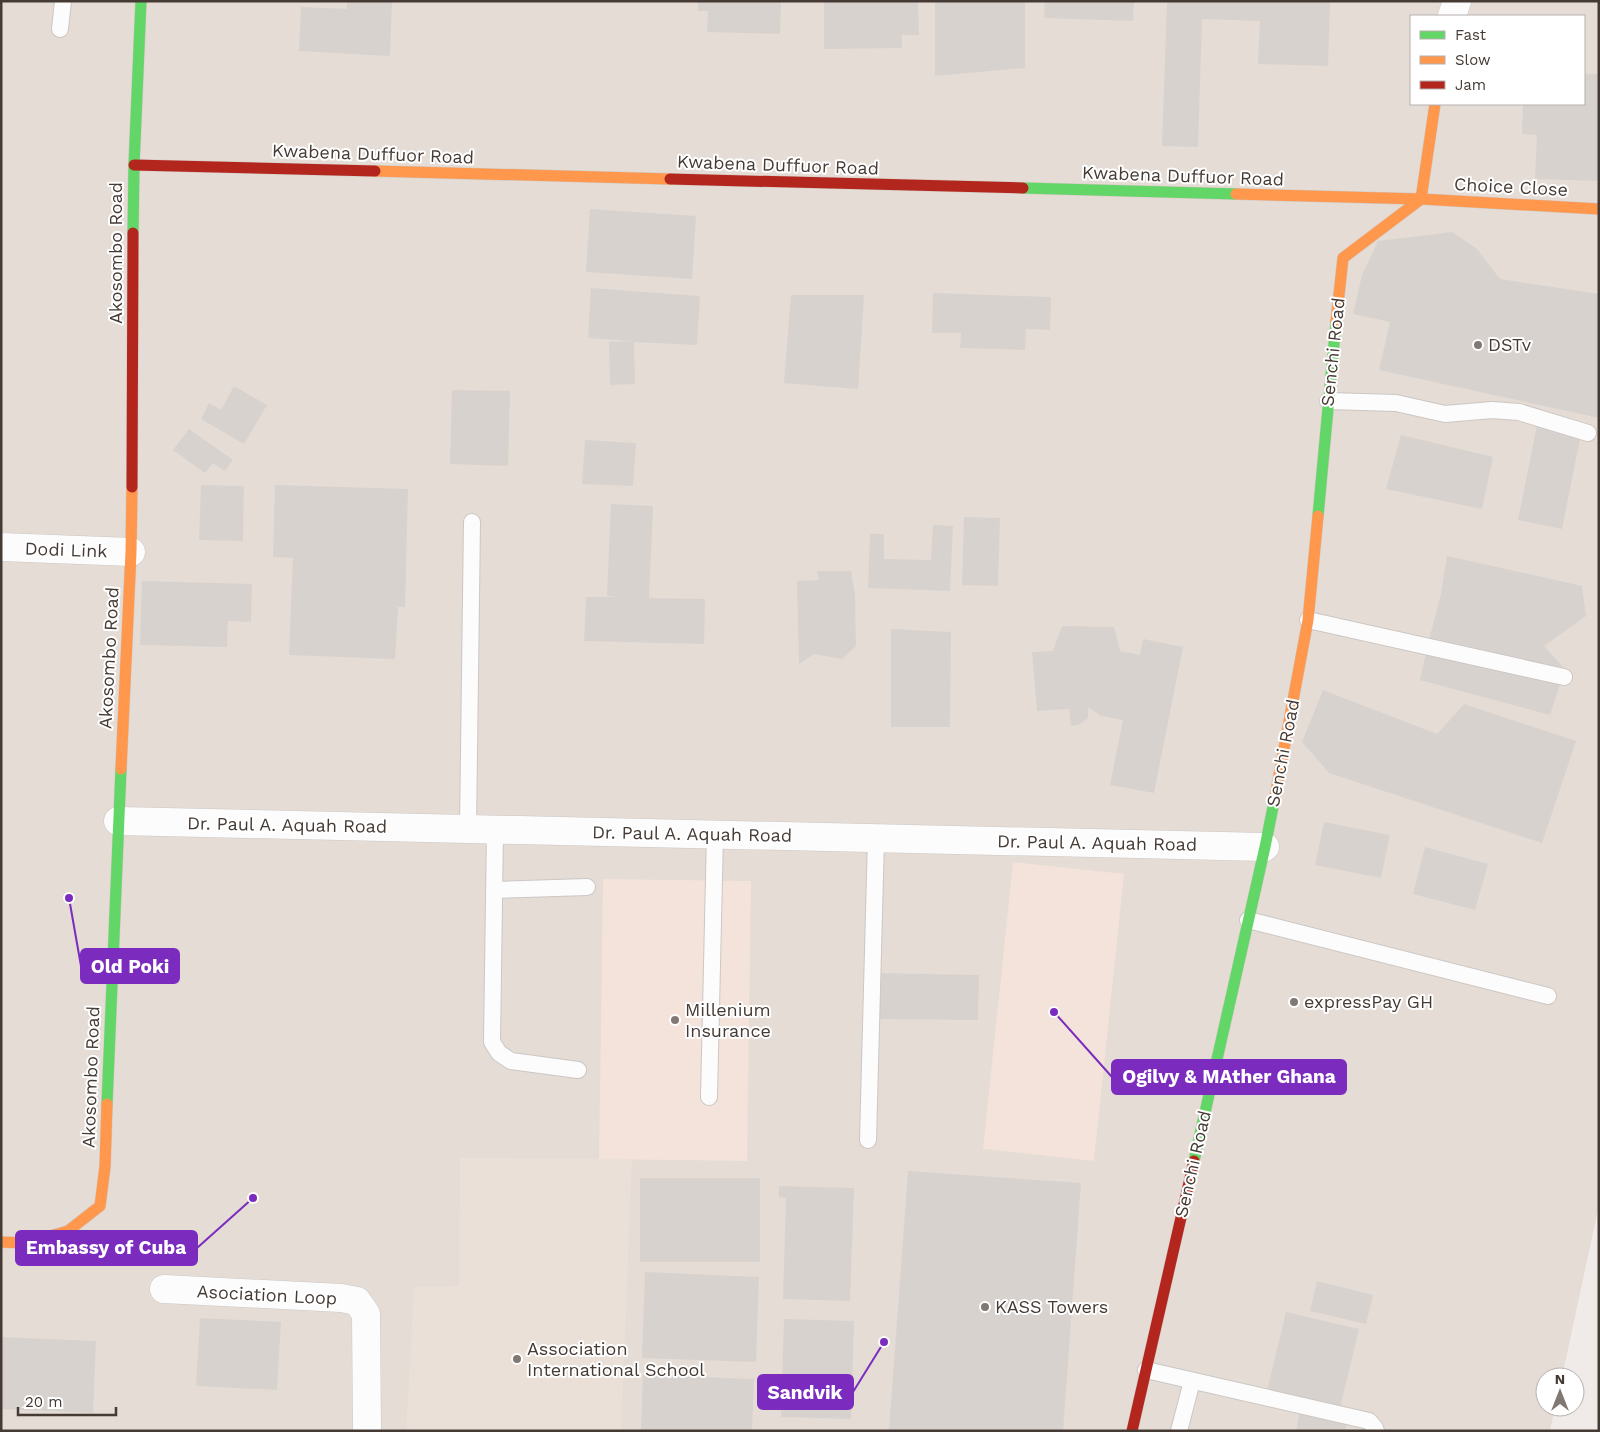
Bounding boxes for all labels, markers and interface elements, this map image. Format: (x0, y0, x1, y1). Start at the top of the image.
legend (1410, 15, 1585, 105)
text: Fast (1455, 26, 1487, 44)
text: Slow (1455, 51, 1491, 69)
text: Jam (1455, 76, 1486, 94)
street label: Kwabena Duffuor Road (272, 139, 474, 168)
street label: Kwabena Duffuor Road (677, 150, 879, 179)
street label: Kwabena Duffuor Road (1082, 161, 1284, 190)
street label: Choice Close (1453, 173, 1569, 200)
street label: Akosombo Road (105, 182, 126, 324)
street label: Senchi Road (1316, 297, 1349, 407)
place label: DSTv (1488, 334, 1532, 355)
marker: DSTv (1472, 339, 1484, 351)
street label: Dodi Link (24, 538, 108, 561)
street label: Akosombo Road (94, 586, 123, 730)
street label: Senchi Road (1262, 697, 1303, 808)
street label: Dr. Paul A. Aquah Road (187, 812, 387, 837)
street label: Dr. Paul A. Aquah Road (592, 821, 792, 846)
street label: Dr. Paul A. Aquah Road (997, 830, 1197, 855)
callout: Old Poki (81, 949, 179, 983)
text: Old Poki (91, 955, 169, 978)
place label: expressPay GH (1304, 991, 1433, 1012)
marker: expressPay GH (1288, 996, 1300, 1008)
place label: Millenium Insurance (685, 999, 771, 1041)
street label: Akosombo Road (78, 1006, 103, 1148)
marker: Millenium Insurance (669, 1014, 681, 1026)
callout: Ogilvy & MAther Ghana (1112, 1060, 1346, 1094)
text: Ogilvy & MAther Ghana (1122, 1065, 1336, 1088)
street label: Senchi Road (1170, 1108, 1215, 1219)
callout: Embassy of Cuba (16, 1231, 197, 1265)
text: Embassy of Cuba (26, 1236, 186, 1259)
street label: Asociation Loop (196, 1280, 338, 1309)
place label: KASS Towers (995, 1296, 1108, 1317)
marker: KASS Towers (979, 1301, 991, 1313)
place label: Association International School (527, 1338, 705, 1380)
marker: Association International School (511, 1353, 523, 1365)
north arrow (1535, 1367, 1585, 1417)
text: N (1555, 1371, 1565, 1387)
callout: Sandvik (758, 1375, 853, 1409)
text: Sandvik (768, 1381, 843, 1404)
scale bar (18, 1384, 115, 1416)
text: 20 m (25, 1393, 63, 1411)

